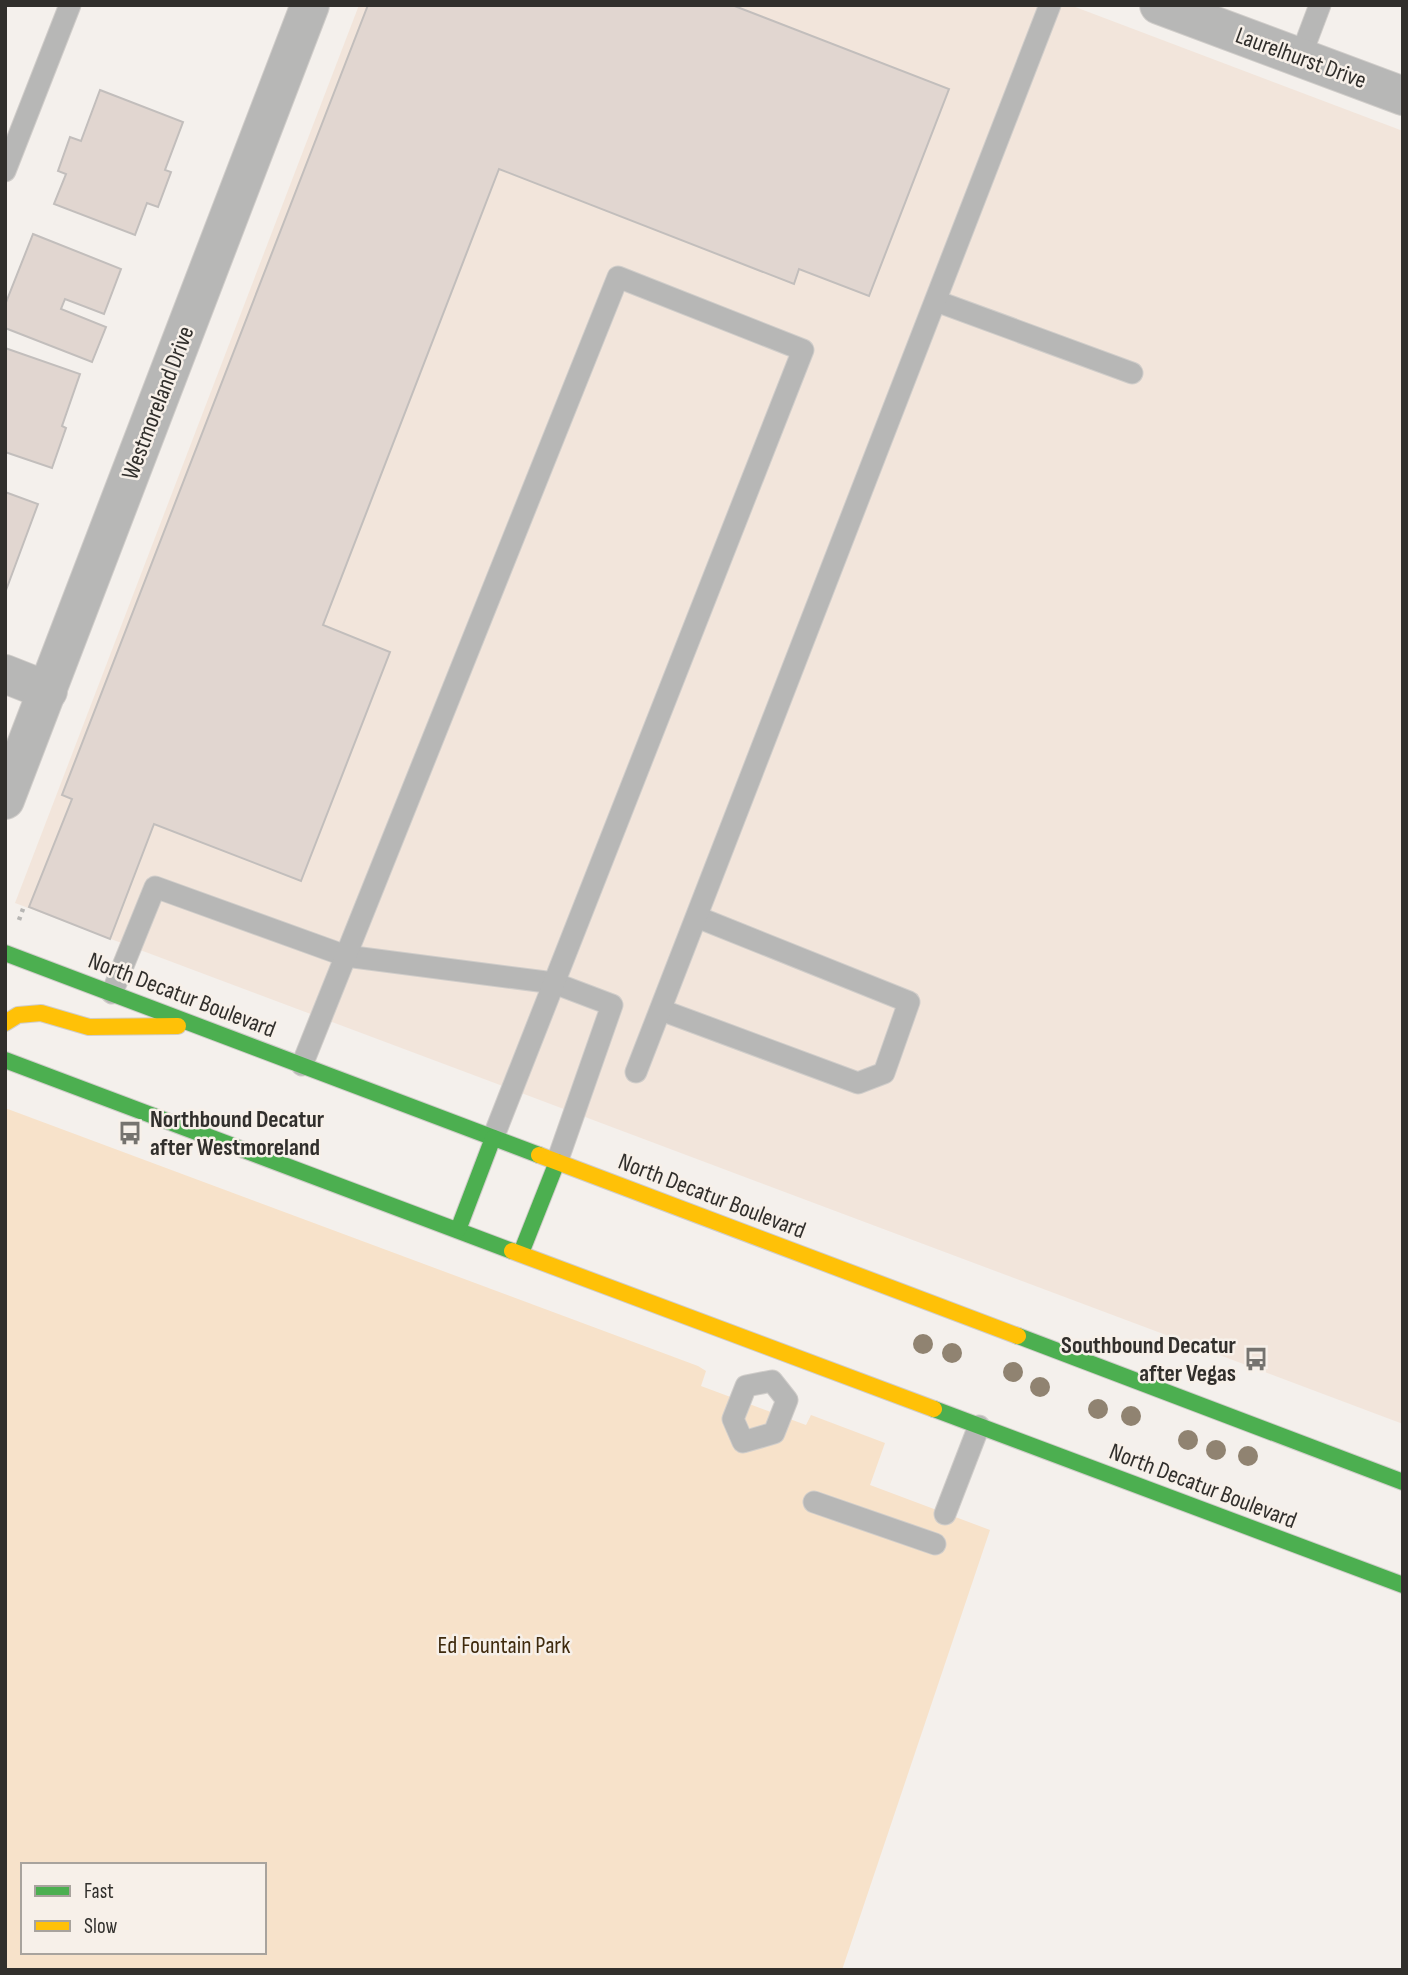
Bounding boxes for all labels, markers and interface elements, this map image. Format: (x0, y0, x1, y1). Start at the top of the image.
street label: Laurelhurst Drive (1232, 21, 1370, 95)
street label: Westmoreland Drive (115, 322, 201, 484)
street label: North Decatur Boulevard (84, 946, 280, 1044)
place label: Northbound Decatur after Westmoreland (150, 1105, 325, 1162)
bus stop icon: Northbound Decatur after Westmoreland (116, 1119, 144, 1147)
street label: North Decatur Boulevard (614, 1147, 810, 1245)
place label: Southbound Decatur after Vegas (1061, 1331, 1237, 1388)
bus stop icon: Southbound Decatur after Vegas (1242, 1345, 1270, 1373)
street label: North Decatur Boulevard (1105, 1437, 1301, 1535)
park label: Ed Fountain Park (438, 1631, 570, 1660)
legend (21, 1863, 266, 1954)
text: Fast (84, 1879, 114, 1904)
text: Slow (84, 1914, 118, 1939)

